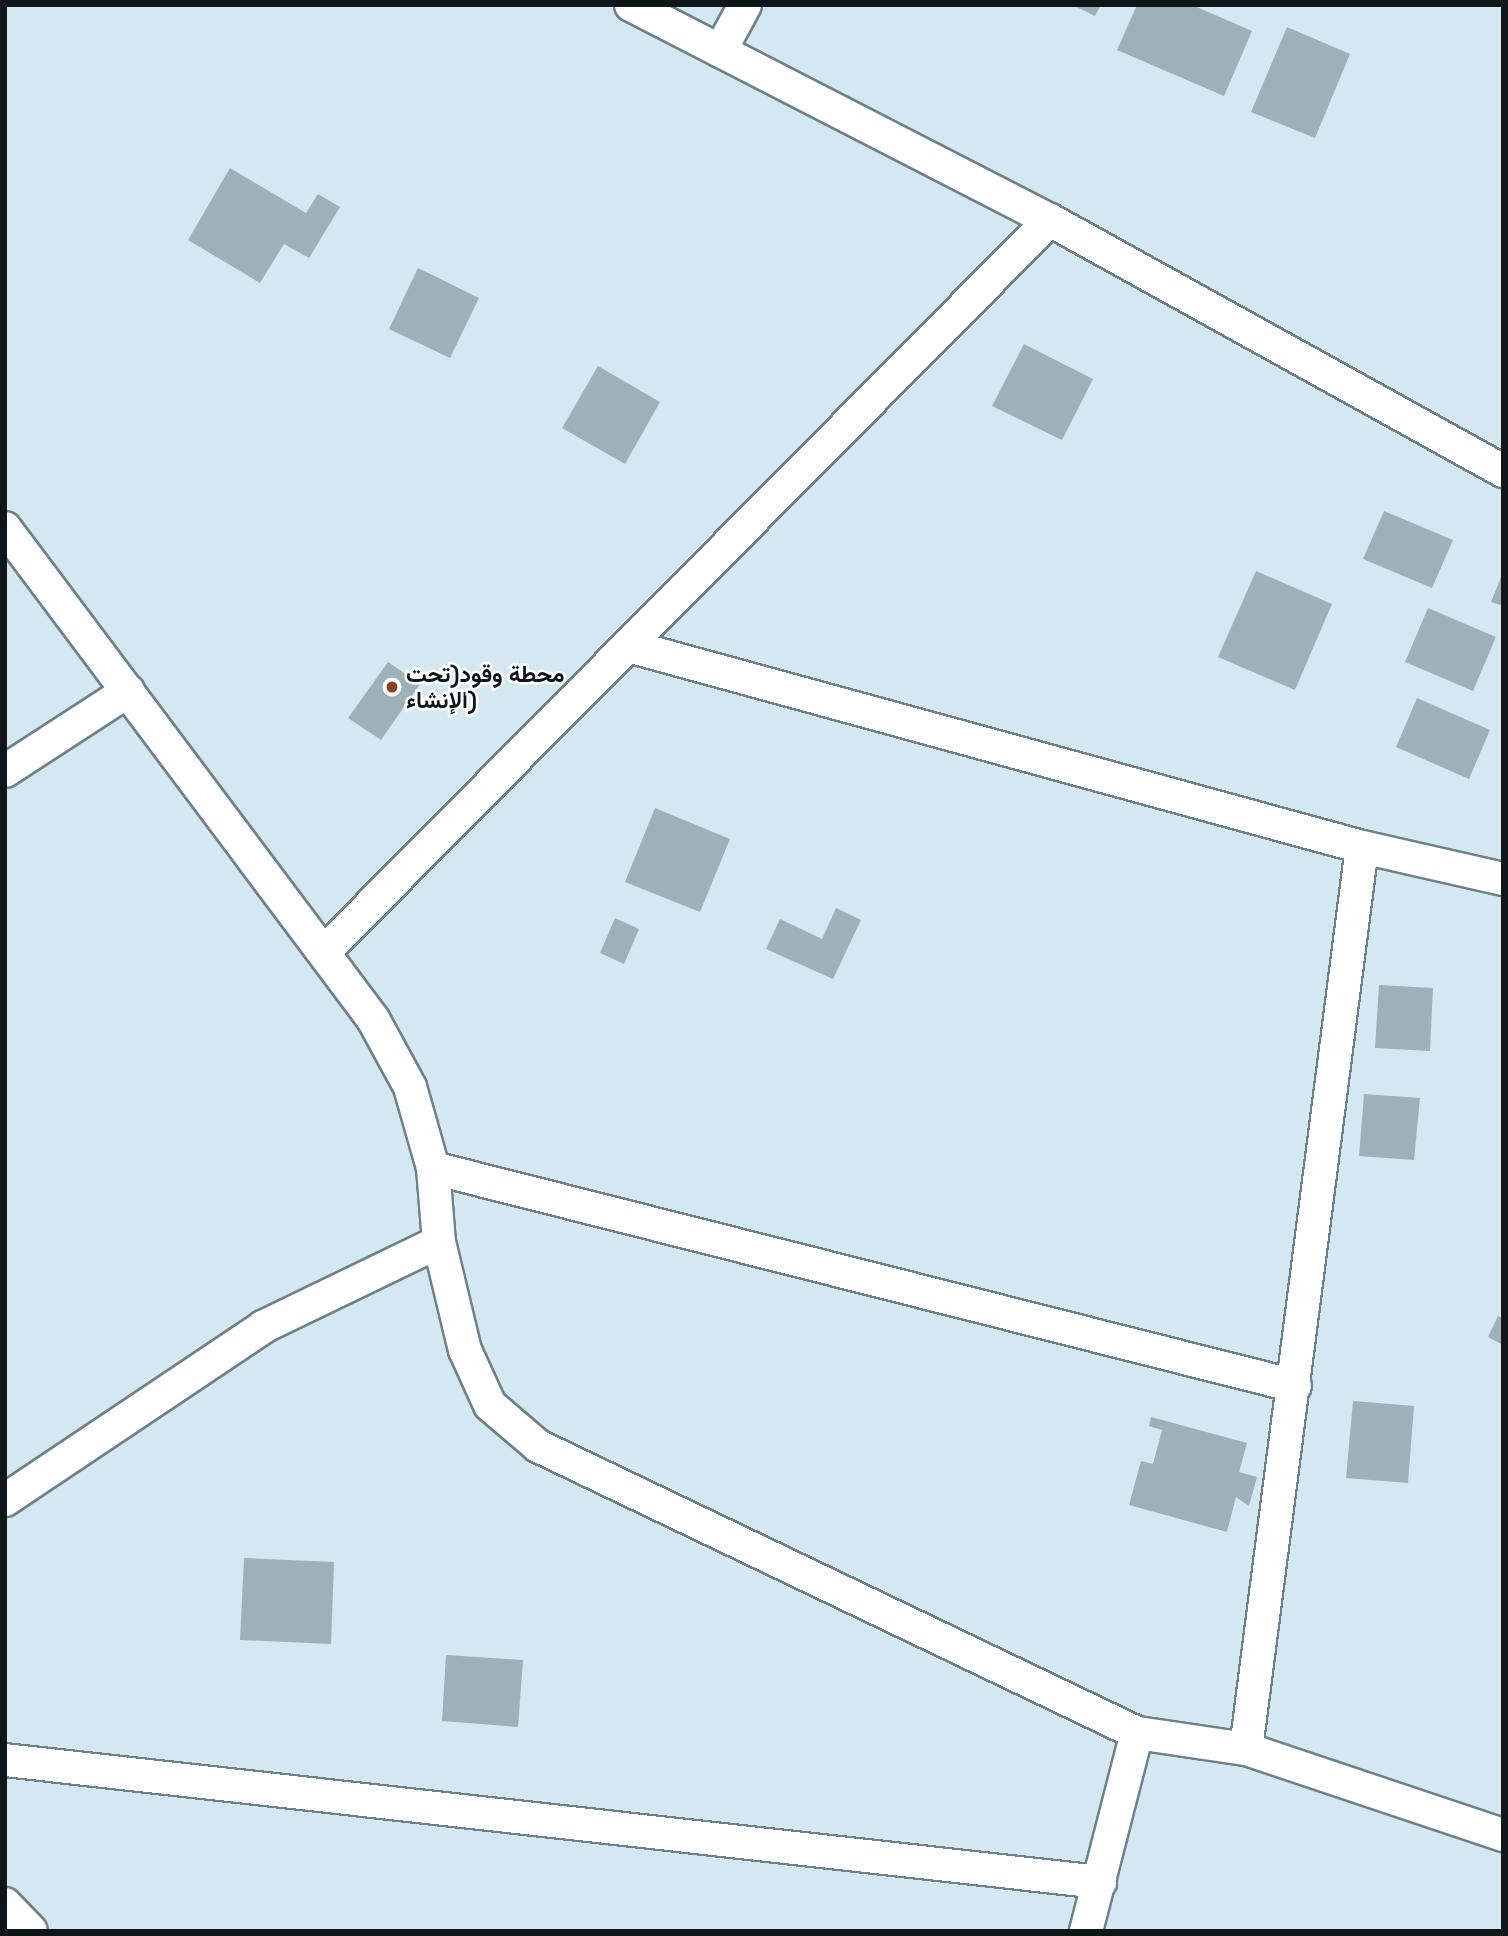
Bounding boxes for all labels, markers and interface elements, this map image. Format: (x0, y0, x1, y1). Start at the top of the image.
place label: محطة وقود(تحت الإنشاء) (406, 660, 565, 714)
marker: محطة وقود(تحت الإنشاء) (384, 679, 400, 695)

